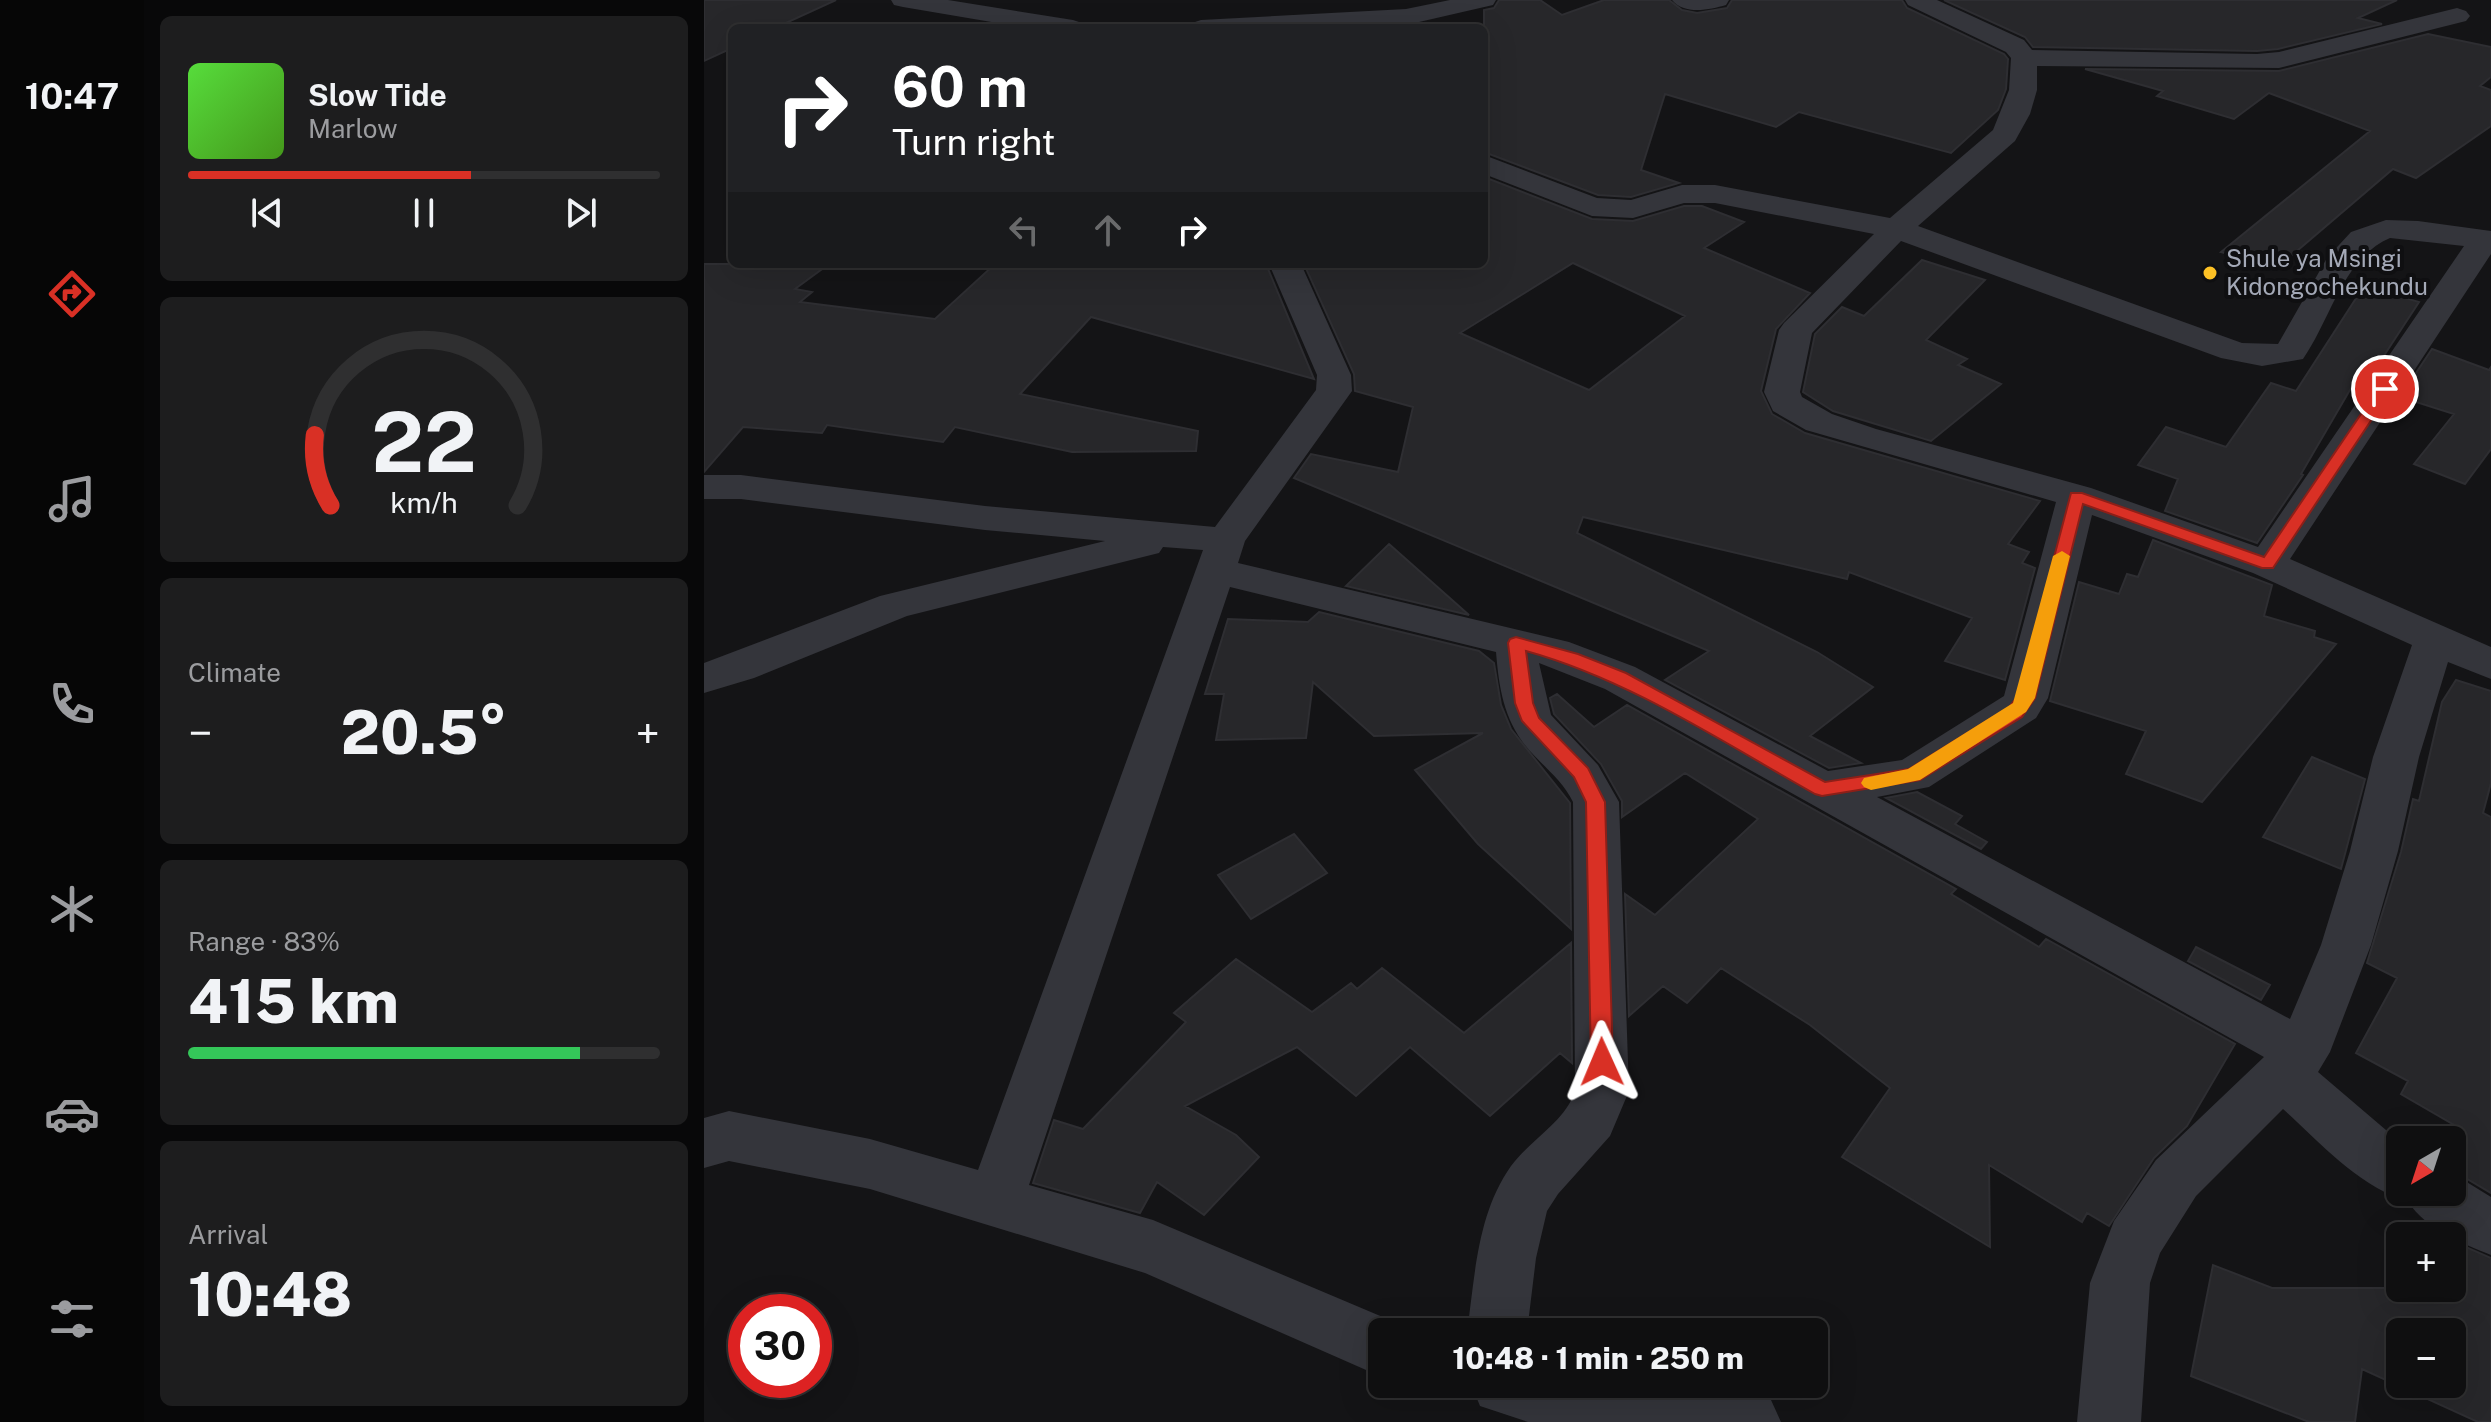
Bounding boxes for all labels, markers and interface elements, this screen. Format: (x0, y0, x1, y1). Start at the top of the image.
text: 60 m (892, 54, 1028, 120)
icon: right (760, 56, 864, 160)
text: 10:47 (25, 75, 119, 117)
text: Slow Tide (308, 77, 447, 113)
text: Marlow (308, 113, 398, 144)
text: Turn right (892, 121, 1055, 163)
icon: previous (245, 191, 289, 235)
icon: pause (402, 191, 446, 235)
icon: next (559, 191, 603, 235)
icon: left (1002, 208, 1046, 252)
icon: ahead (1086, 208, 1130, 252)
icon: right (1170, 208, 1214, 252)
place label: Shule ya Msingi Kidongochekundu (2226, 244, 2428, 300)
marker: Shule ya Msingi Kidongochekundu (2201, 264, 2219, 282)
icon: directions (44, 266, 100, 322)
pin (2351, 355, 2419, 423)
icon: arrive (2363, 367, 2407, 411)
text: 22 (371, 392, 477, 490)
icon: music (44, 471, 100, 527)
text: km/h (390, 486, 458, 519)
text: Climate (188, 657, 281, 688)
icon: phone (44, 676, 100, 732)
text: 20.5° (341, 697, 507, 768)
text: − (188, 707, 212, 759)
text: + (636, 707, 660, 759)
icon: climate (44, 881, 100, 937)
text: Range · 83% (188, 926, 340, 957)
text: 415 km (188, 966, 399, 1037)
position arrow (1560, 1020, 1644, 1104)
icon: car (44, 1086, 100, 1142)
north arrow (2386, 1126, 2466, 1206)
map controls (2386, 1126, 2466, 1398)
text: Arrival (188, 1219, 268, 1250)
button: + (2386, 1222, 2466, 1302)
text: 10:48 (188, 1259, 352, 1330)
icon: filters (44, 1291, 100, 1347)
speed limit sign: 30 (728, 1294, 832, 1398)
button: − (2386, 1318, 2466, 1398)
text: 10:48 · 1 min · 250 m (1452, 1340, 1744, 1376)

